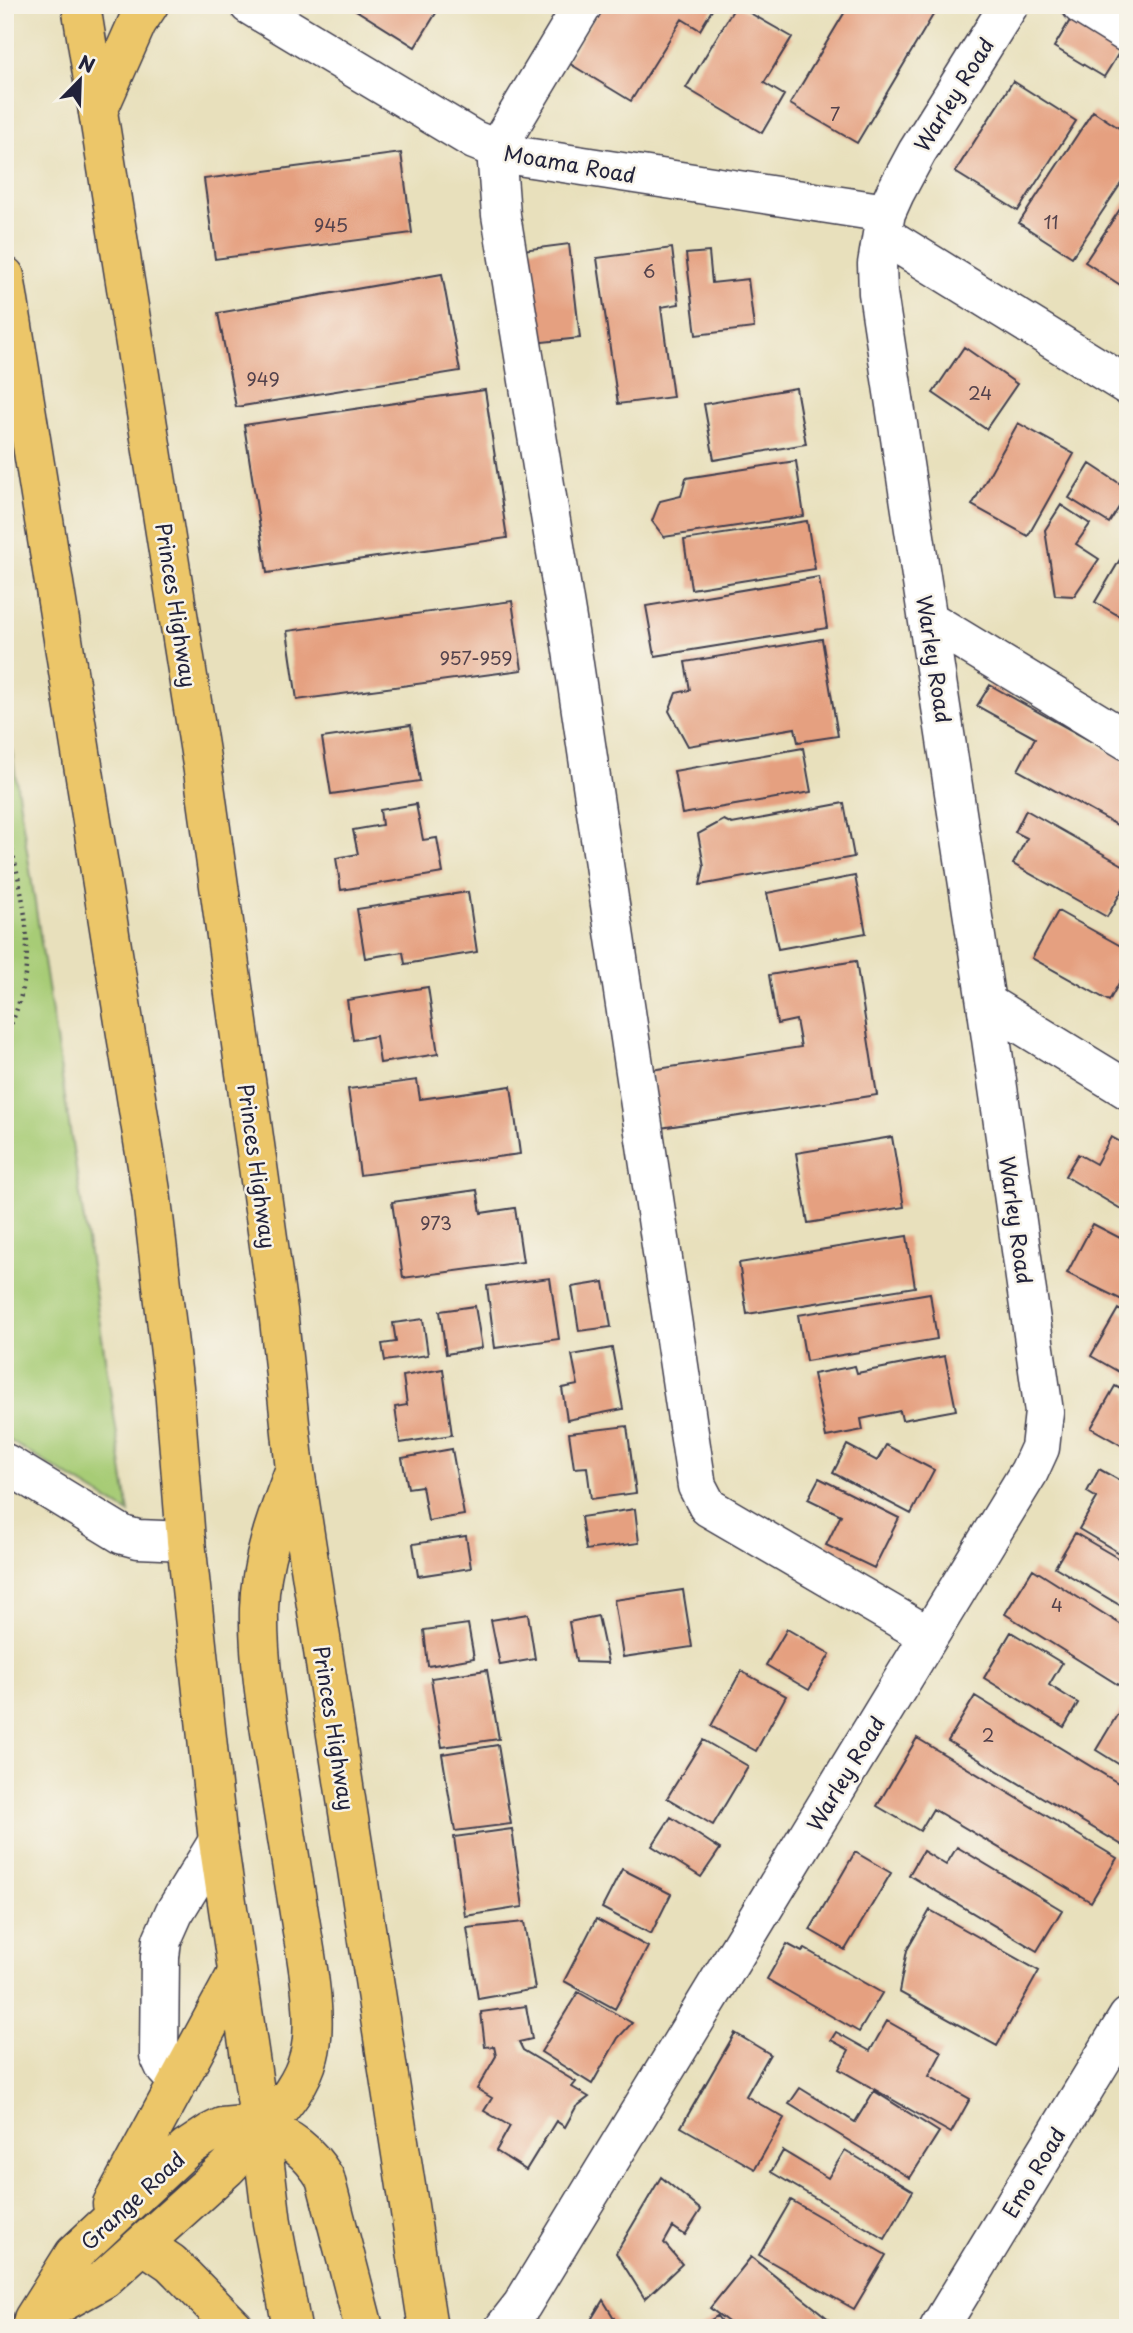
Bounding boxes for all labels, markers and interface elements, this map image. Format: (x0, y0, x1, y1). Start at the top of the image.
street label: Warley Road (905, 31, 1001, 157)
north arrow (46, 46, 116, 116)
text: N (75, 48, 99, 79)
house number: 7 (830, 100, 840, 127)
street label: Moama Road (502, 136, 638, 190)
house number: 11 (1043, 208, 1059, 235)
house number: 945 (314, 211, 348, 238)
house number: 6 (643, 257, 655, 284)
house number: 949 (246, 365, 280, 392)
house number: 24 (968, 379, 992, 406)
street label: Princes Highway (148, 521, 206, 689)
street label: Warley Road (909, 593, 961, 725)
house number: 957-959 (440, 644, 512, 671)
street label: Princes Highway (231, 1082, 285, 1250)
street label: Warley Road (992, 1154, 1042, 1286)
house number: 973 (420, 1209, 452, 1236)
house number: 4 (1051, 1591, 1063, 1618)
street label: Princes Highway (306, 1644, 364, 1812)
street label: Warley Road (798, 1710, 892, 1836)
house number: 2 (982, 1721, 994, 1748)
street label: Emo Road (993, 2121, 1073, 2223)
street label: Grange Road (73, 2143, 191, 2257)

